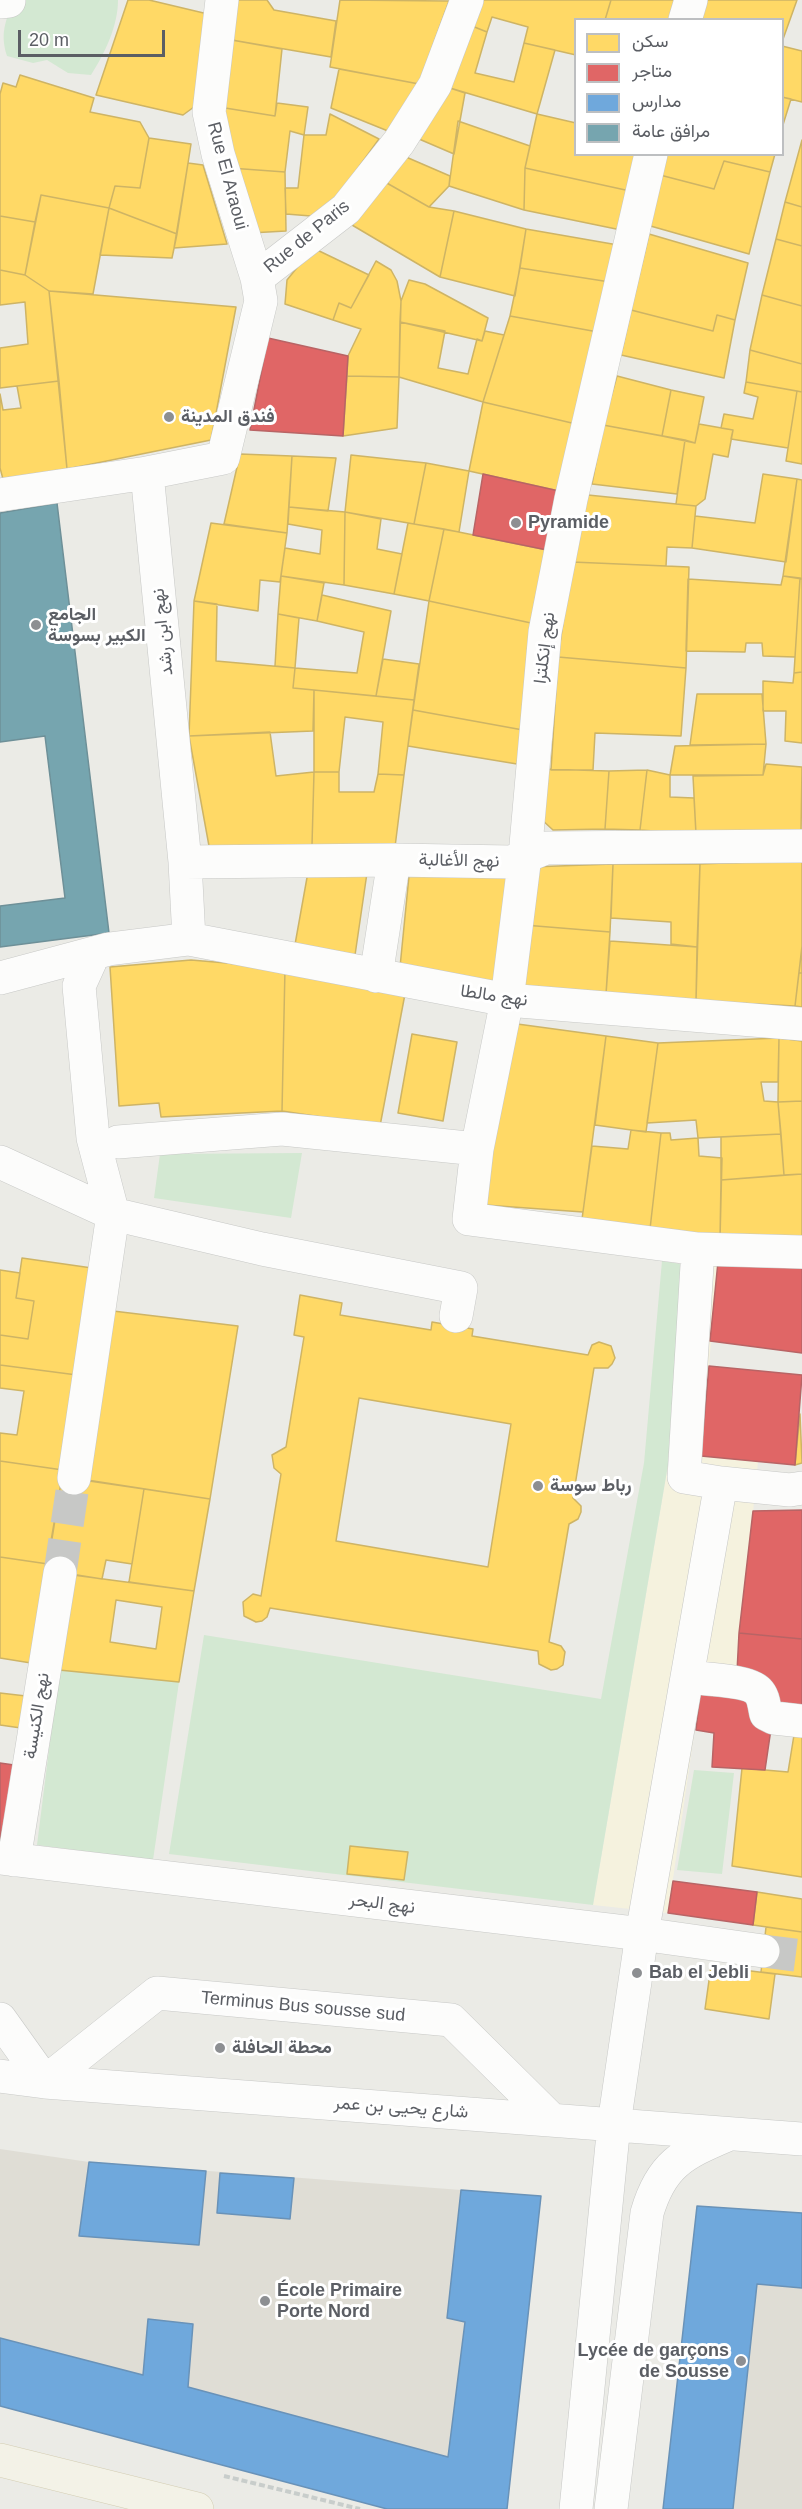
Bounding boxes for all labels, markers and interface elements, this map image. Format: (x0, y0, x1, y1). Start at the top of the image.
scale bar (21, 18, 168, 56)
legend (574, 18, 784, 156)
text: 20 m (29, 30, 69, 50)
text: سكن (632, 31, 668, 51)
text: متاجر (632, 61, 672, 81)
text: مدارس (632, 91, 681, 111)
street label: Rue El Araoui (202, 120, 252, 232)
text: مرافق عامة (632, 121, 710, 141)
street label: Rue de Paris (260, 196, 354, 278)
place label: فندق المدينة (181, 406, 275, 428)
marker: فندق المدينة (162, 410, 176, 424)
place label: Pyramide (528, 512, 609, 534)
marker: Pyramide (509, 516, 523, 530)
street label: نهج ابن رشد (148, 587, 178, 677)
place label: الجامع الكبير بسوسة (48, 604, 146, 646)
street label: نهج إنكلترا (530, 611, 560, 685)
marker: الجامع الكبير بسوسة (29, 618, 43, 632)
street label: نهج الأغالبة (418, 849, 500, 873)
street label: نهج مالطا (459, 981, 529, 1011)
place label: رباط سوسة (550, 1475, 632, 1497)
marker: رباط سوسة (531, 1479, 545, 1493)
street label: نهج الكنيسة (20, 1671, 54, 1761)
street label: نهج البحر (348, 1889, 416, 1919)
place label: Bab el Jebli (649, 1962, 749, 1984)
marker: Bab el Jebli (630, 1966, 644, 1980)
street label: Terminus Bus sousse sud (200, 1987, 406, 2027)
place label: محطة الحافلة (232, 2037, 332, 2059)
marker: محطة الحافلة (213, 2041, 227, 2055)
street label: شارع يحيى بن عمر (333, 2093, 469, 2123)
place label: École Primaire Porte Nord (277, 2280, 402, 2322)
marker: École Primaire Porte Nord (258, 2294, 272, 2308)
place label: Lycée de garçons de Sousse (578, 2340, 729, 2382)
marker: Lycée de garçons de Sousse (734, 2354, 748, 2368)

